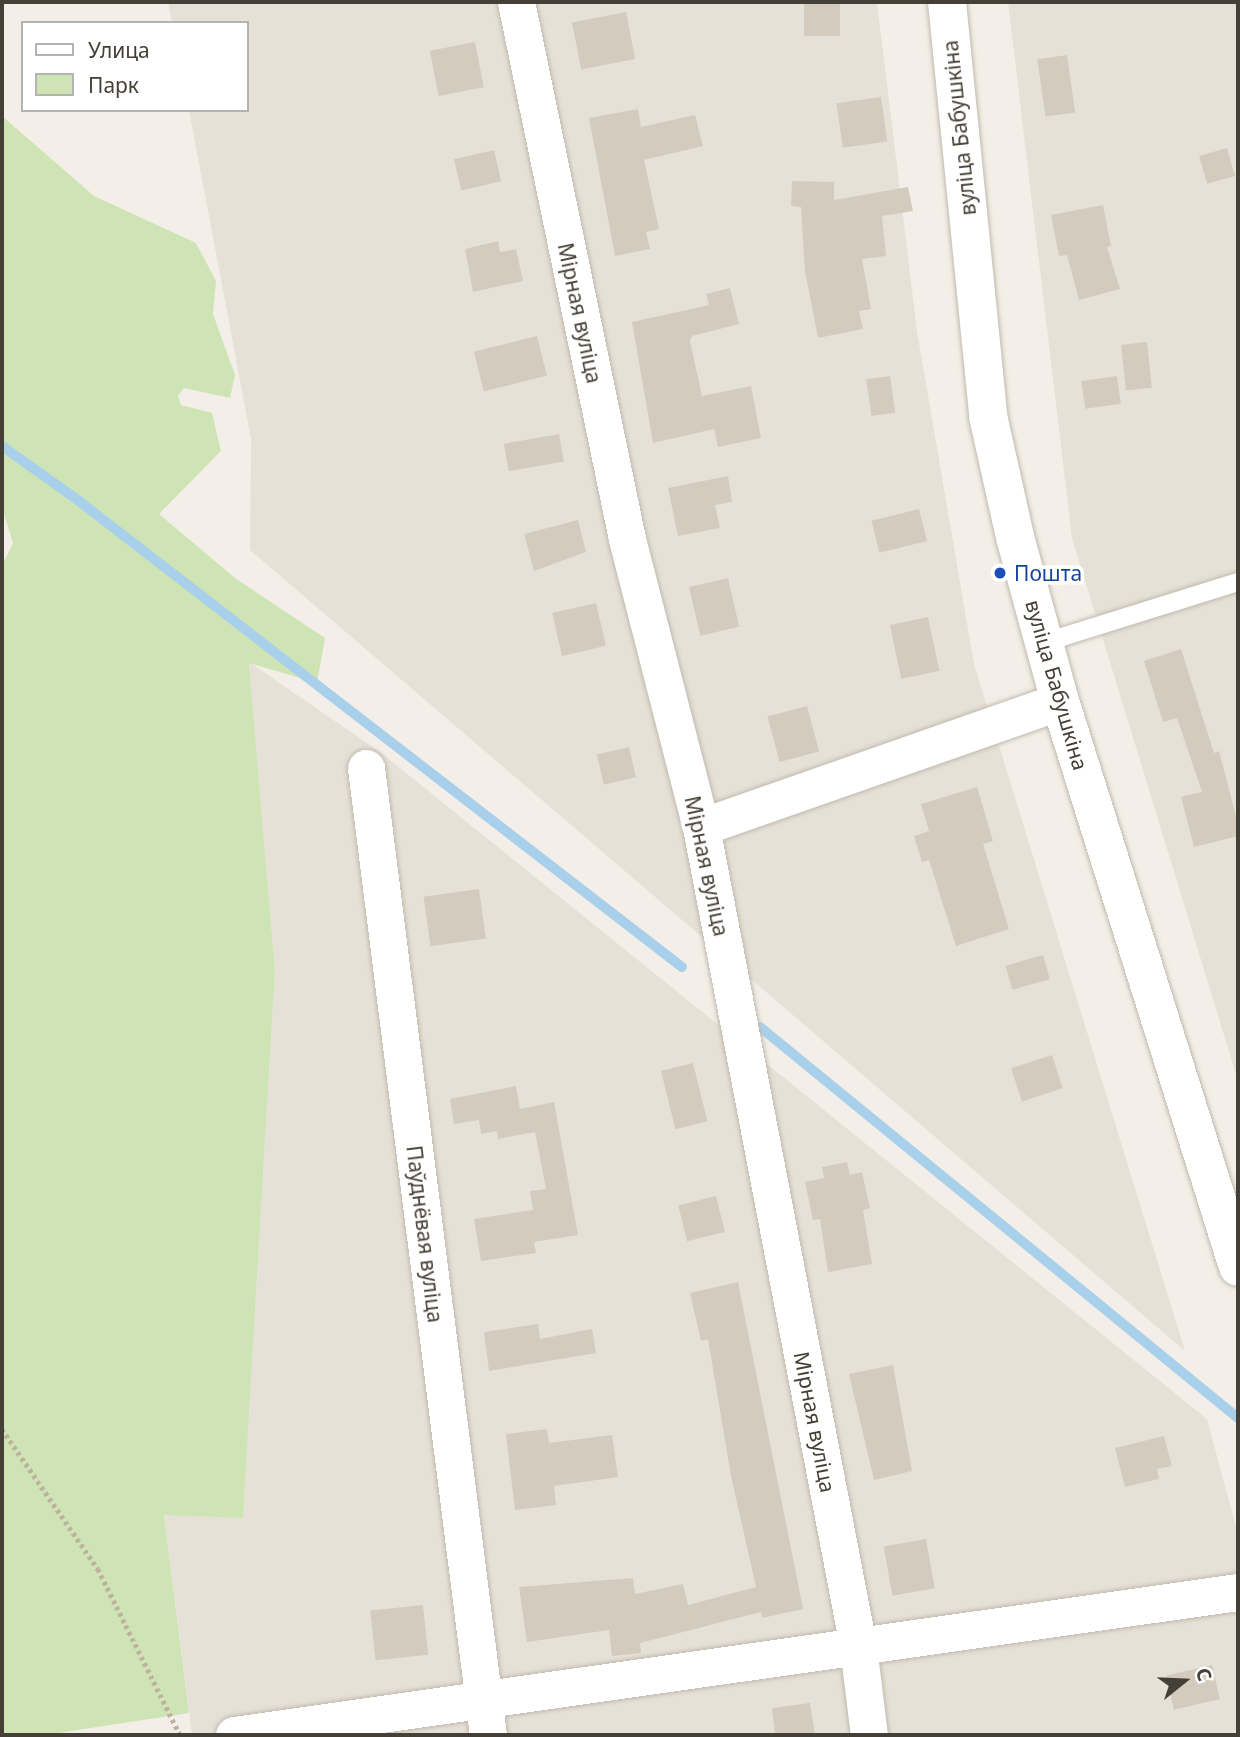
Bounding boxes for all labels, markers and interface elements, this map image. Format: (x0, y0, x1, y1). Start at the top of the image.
legend (21, 21, 248, 112)
text: Улица (88, 36, 150, 64)
street label: вуліца Бабушкіна (937, 39, 981, 217)
text: Парк (88, 71, 139, 99)
street label: Мірная вуліца (553, 240, 607, 386)
place label: Пошта (1014, 560, 1082, 586)
marker: Пошта (992, 565, 1008, 581)
street label: вуліца Бабушкіна (1021, 597, 1093, 773)
street label: Мірная вуліца (680, 793, 734, 939)
street label: Паўднёвая вуліца (402, 1144, 448, 1324)
street label: Мірная вуліца (789, 1349, 841, 1495)
north arrow (1149, 1646, 1219, 1716)
text: С (1190, 1665, 1218, 1684)

